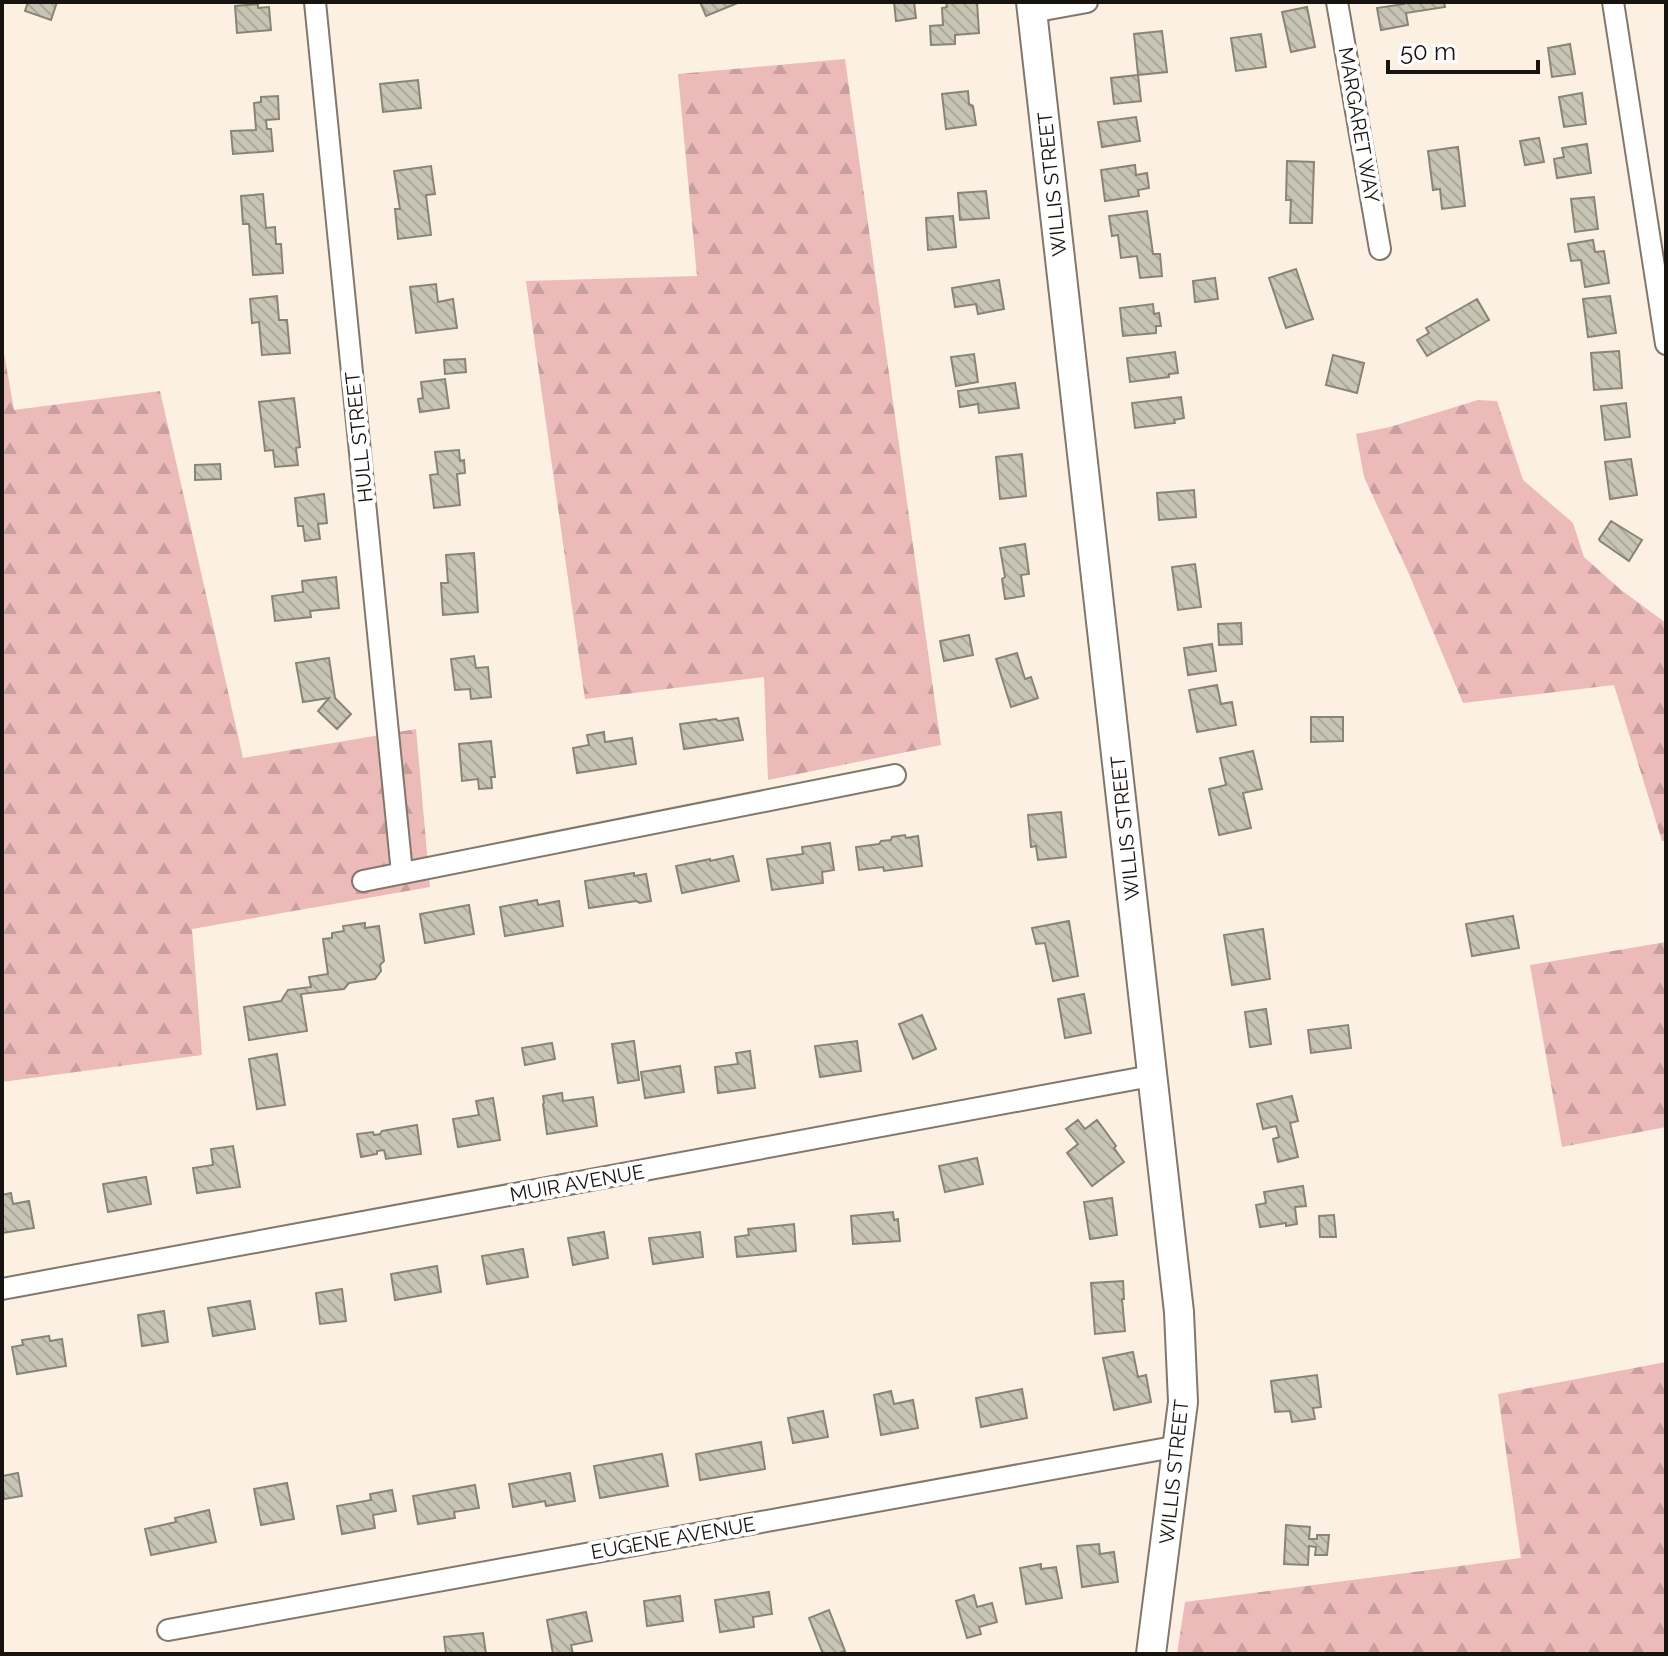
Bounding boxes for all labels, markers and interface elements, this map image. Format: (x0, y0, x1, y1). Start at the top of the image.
scale bar (1388, 24, 1538, 74)
text: 50 m (1400, 37, 1456, 66)
street label: MARGARET WAY (1333, 45, 1385, 205)
street label: WILLIS STREET (1032, 110, 1072, 258)
street label: HULL STREET (340, 370, 378, 504)
street label: WILLIS STREET (1105, 754, 1145, 902)
street label: MUIR AVENUE (508, 1159, 646, 1207)
street label: WILLIS STREET (1154, 1398, 1194, 1546)
street label: EUGENE AVENUE (589, 1512, 757, 1564)

